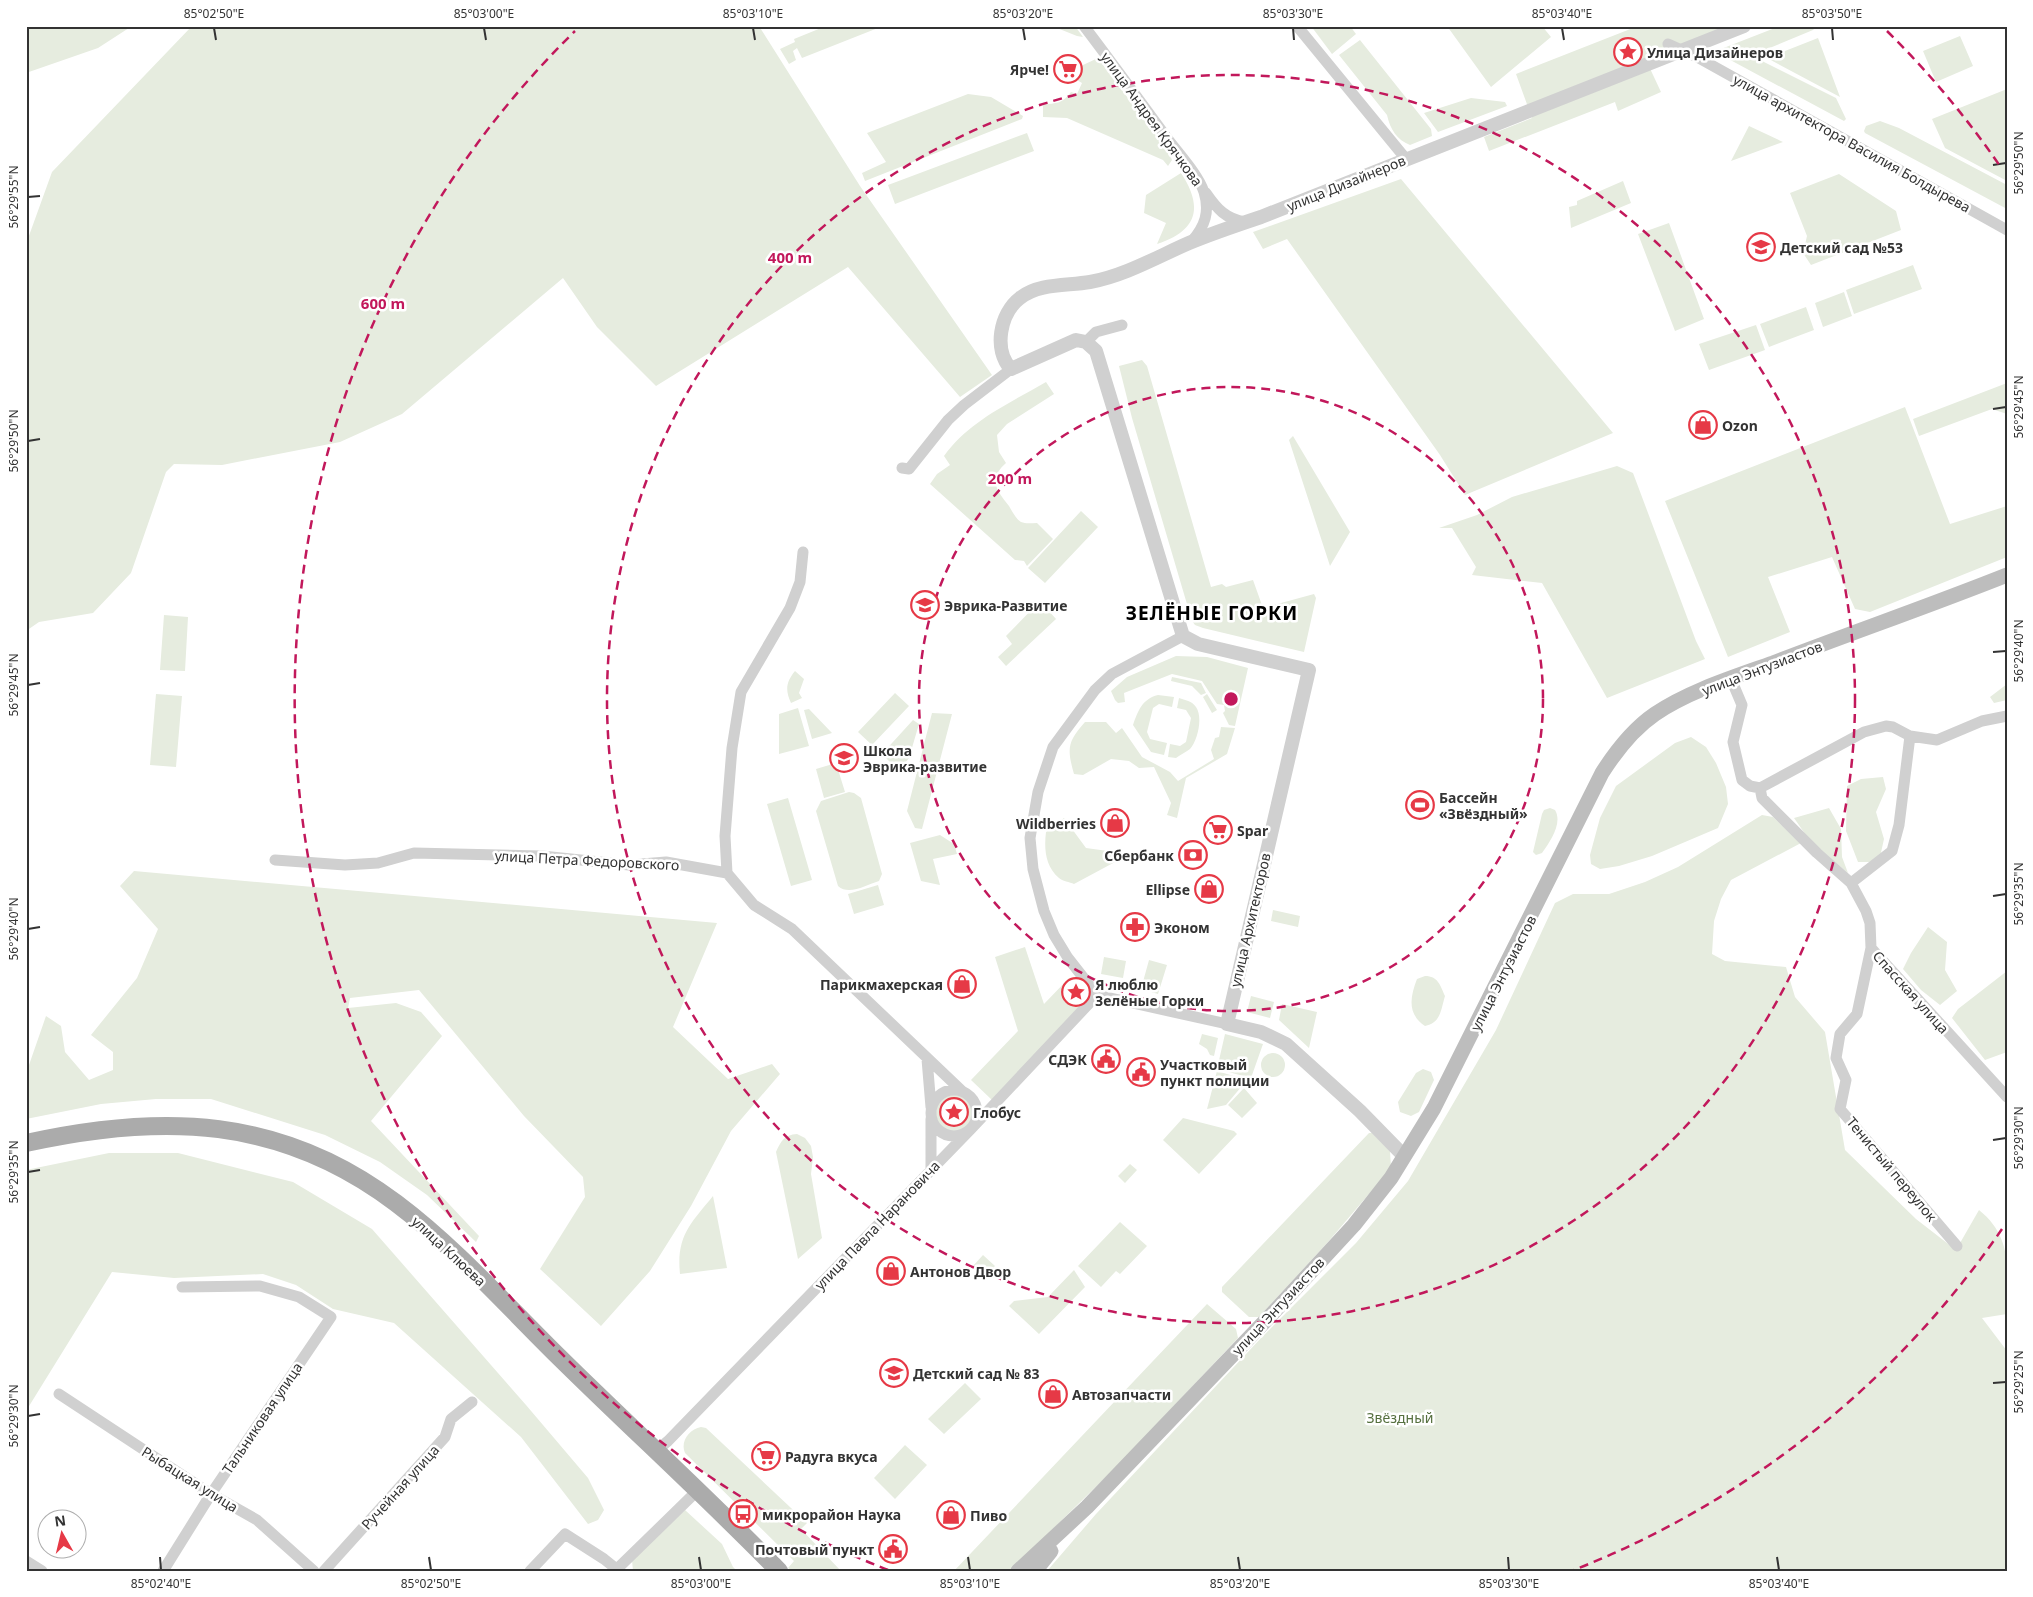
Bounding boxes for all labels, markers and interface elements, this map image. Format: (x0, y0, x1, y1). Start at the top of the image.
text: 85°02'50"E (184, 5, 244, 22)
text: 85°03'00"E (454, 5, 514, 22)
text: 85°03'10"E (723, 5, 783, 22)
text: 85°03'20"E (993, 5, 1053, 22)
text: 85°03'30"E (1263, 5, 1323, 22)
text: 85°03'40"E (1532, 5, 1592, 22)
text: 85°03'50"E (1802, 5, 1862, 22)
place icon: Улица Дизайнеров (1613, 37, 1643, 67)
place label: Улица Дизайнеров (1647, 43, 1783, 62)
street label: улица Андрея Крячкова (1097, 48, 1207, 190)
supermarket icon: Ярче! (1053, 54, 1083, 84)
place label: Ярче! (1010, 60, 1049, 79)
street label: улица архитектора Василия Болдырева (1730, 70, 1974, 216)
text: 56°29'50"N (2010, 131, 2027, 195)
street label: улица Дизайнеров (1284, 150, 1408, 216)
text: 56°29'55"N (5, 165, 22, 229)
school or university icon: Детский сад №53 (1746, 232, 1776, 262)
place label: Детский сад №53 (1780, 238, 1903, 257)
text: 400 m (768, 247, 812, 267)
text: 600 m (361, 293, 405, 313)
text: 56°29'45"N (2010, 375, 2027, 439)
text: 56°29'50"N (5, 409, 22, 473)
shop icon: Ozon (1688, 410, 1718, 440)
place label: Ozon (1722, 416, 1758, 435)
text: 200 m (988, 468, 1032, 488)
school or university icon: Эврика-Развитие (910, 590, 940, 620)
place label: Эврика-Развитие (944, 596, 1067, 615)
district label: ЗЕЛЁНЫЕ ГОРКИ (1126, 600, 1298, 626)
text: 56°29'40"N (2010, 619, 2027, 683)
street label: улица Энтузиастов (1699, 636, 1825, 700)
text: 56°29'45"N (5, 653, 22, 717)
centre of rings (1222, 690, 1240, 708)
place label: Школа Эврика-развитие (863, 741, 987, 776)
school or university icon: Школа Эврика-развитие (829, 743, 859, 773)
place label: Бассейн «Звёздный» (1439, 788, 1528, 823)
sports icon: Бассейн «Звёздный» (1405, 790, 1435, 820)
shop icon: Wildberries (1100, 808, 1130, 838)
place label: Wildberries (1016, 814, 1096, 833)
supermarket icon: Spar (1203, 815, 1233, 845)
place label: Spar (1237, 821, 1269, 840)
bank icon: Сбербанк (1178, 840, 1208, 870)
street label: улица Петра Федоровского (494, 846, 680, 874)
place label: Сбербанк (1104, 846, 1174, 865)
street label: улица Архитекторов (1225, 851, 1275, 989)
text: 56°29'35"N (2010, 862, 2027, 926)
shop icon: Ellipse (1194, 874, 1224, 904)
place label: Ellipse (1145, 880, 1190, 899)
text: 56°29'40"N (5, 897, 22, 961)
pharmacy icon: Эконом (1120, 912, 1150, 942)
street label: улица Энтузиастов (1466, 912, 1540, 1034)
place label: Эконом (1154, 918, 1210, 937)
street label: Спасская улица (1869, 947, 1953, 1037)
shop icon: Парикмахерская (947, 969, 977, 999)
place label: Парикмахерская (820, 975, 943, 994)
place label: Я люблю Зелёные Горки (1095, 975, 1204, 1010)
place icon: Я люблю Зелёные Горки (1061, 977, 1091, 1007)
public building icon: СДЭК (1091, 1044, 1121, 1074)
place label: СДЭК (1048, 1050, 1087, 1069)
place label: Участковый пункт полиции (1160, 1055, 1270, 1090)
public building icon: Участковый пункт полиции (1126, 1057, 1156, 1087)
place icon: Глобус (939, 1097, 969, 1127)
place label: Глобус (973, 1103, 1021, 1122)
text: 56°29'30"N (2010, 1106, 2027, 1170)
street label: Тенистый переулок (1843, 1113, 1942, 1226)
text: 56°29'35"N (5, 1140, 22, 1204)
street label: улица Павла Нарановича (810, 1156, 944, 1294)
street label: улица Клюева (408, 1212, 490, 1290)
street label: улица Энтузиастов (1228, 1253, 1328, 1359)
shop icon: Антонов Двор (876, 1256, 906, 1286)
place label: Антонов Двор (910, 1262, 1011, 1281)
text: 56°29'25"N (2010, 1350, 2027, 1414)
school or university icon: Детский сад № 83 (879, 1358, 909, 1388)
street label: Тальниковая улица (218, 1359, 306, 1477)
place label: Детский сад № 83 (913, 1364, 1040, 1383)
shop icon: Автозапчасти (1038, 1379, 1068, 1409)
text: 56°29'30"N (5, 1384, 22, 1448)
place label: Автозапчасти (1072, 1385, 1171, 1404)
park label: Звёздный (1367, 1408, 1433, 1427)
street label: Ручейная улица (357, 1440, 443, 1534)
supermarket icon: Радуга вкуса (751, 1441, 781, 1471)
street label: Рыбацкая улица (138, 1442, 242, 1516)
place label: Радуга вкуса (785, 1447, 877, 1466)
bus stop icon: микрорайон Наука (728, 1499, 758, 1529)
shop icon: Пиво (936, 1500, 966, 1530)
place label: микрорайон Наука (762, 1505, 901, 1524)
place label: Пиво (970, 1506, 1007, 1525)
north arrow (38, 1510, 88, 1560)
text: N (53, 1510, 67, 1531)
public building icon: Почтовый пункт (878, 1534, 908, 1564)
place label: Почтовый пункт (755, 1540, 874, 1559)
text: 85°02'40"E (131, 1575, 191, 1592)
text: 85°02'50"E (401, 1575, 461, 1592)
text: 85°03'00"E (671, 1575, 731, 1592)
text: 85°03'10"E (940, 1575, 1000, 1592)
text: 85°03'20"E (1210, 1575, 1270, 1592)
text: 85°03'30"E (1479, 1575, 1539, 1592)
text: 85°03'40"E (1749, 1575, 1809, 1592)

